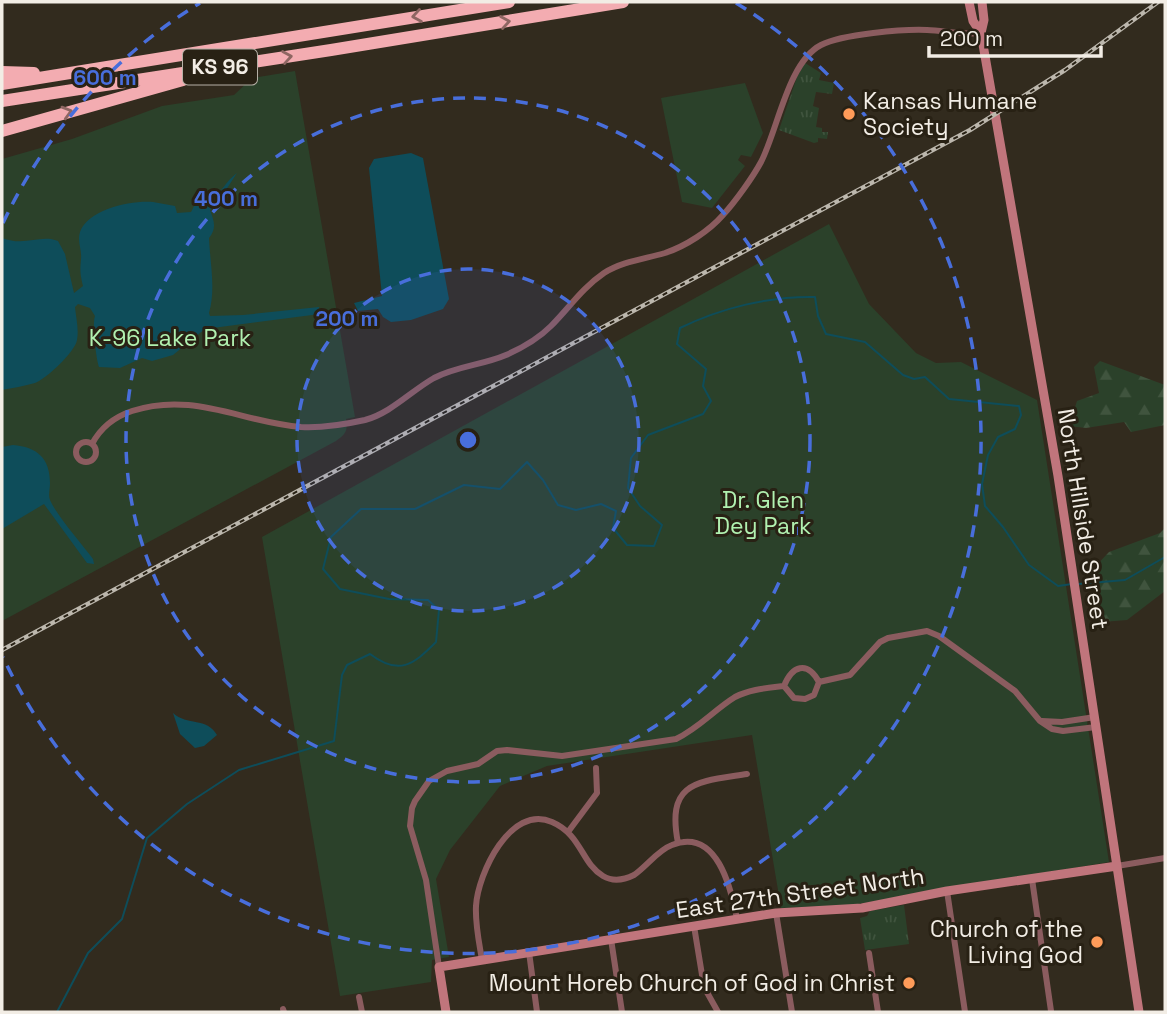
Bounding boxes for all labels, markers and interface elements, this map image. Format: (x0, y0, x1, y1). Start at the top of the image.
one-way arrow (411, 8, 423, 23)
scale bar (929, 14, 1100, 58)
one-way arrow (499, 15, 511, 30)
text: 200 m (940, 25, 1003, 52)
road number: KS 96 (183, 50, 257, 84)
one-way arrow (281, 50, 293, 65)
text: 600 m (73, 64, 137, 91)
place label: Kansas Humane Society (863, 86, 1037, 142)
one-way arrow (61, 105, 73, 120)
marker: Kansas Humane Society (841, 106, 857, 122)
text: 400 m (194, 185, 258, 212)
text: 200 m (316, 305, 378, 332)
park label: K-96 Lake Park (89, 323, 251, 353)
street label: North Hillside Street (1051, 406, 1115, 632)
centre of rings (456, 428, 480, 452)
park label: Dr. Glen Dey Park (715, 485, 811, 541)
street label: East 27th Street North (674, 861, 926, 925)
place label: Church of the Living God (930, 914, 1083, 970)
marker: Church of the Living God (1089, 934, 1105, 950)
place label: Mount Horeb Church of God in Christ (489, 968, 895, 998)
marker: Mount Horeb Church of God in Christ (901, 975, 917, 991)

